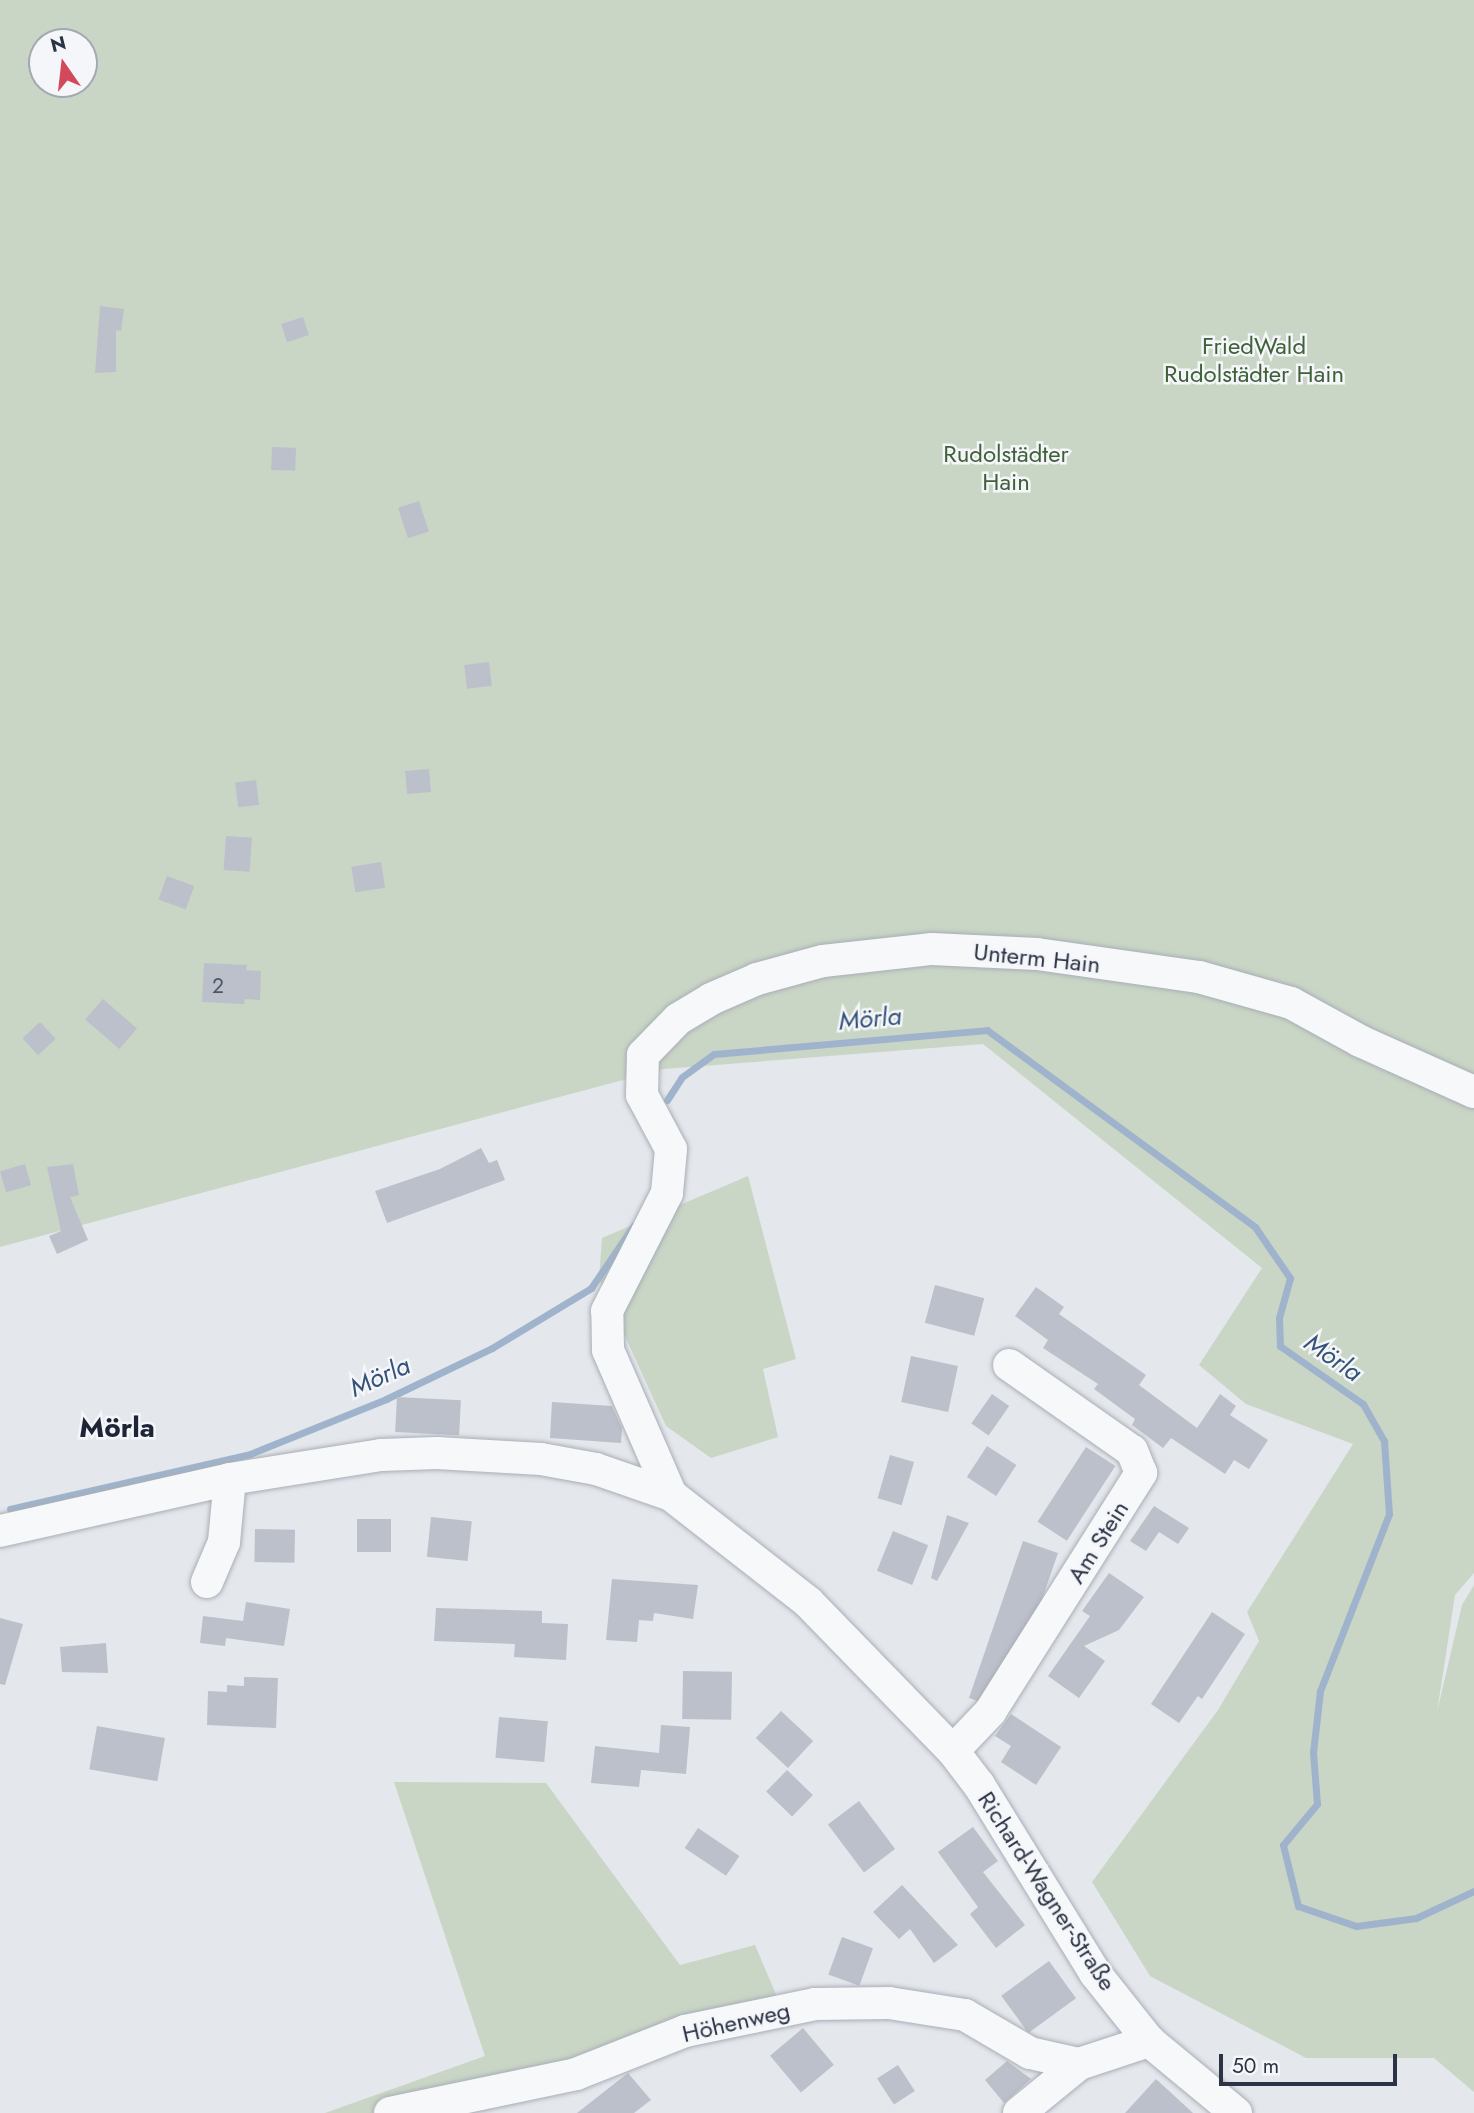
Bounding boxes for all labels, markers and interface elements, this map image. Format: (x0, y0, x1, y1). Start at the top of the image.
north arrow (28, 28, 98, 98)
text: N (48, 29, 69, 59)
park label: FriedWald Rudolstädter Hain (1164, 332, 1344, 388)
park label: Rudolstädter Hain (943, 440, 1069, 496)
street label: Unterm Hain (972, 937, 1102, 979)
house number: 2 (212, 973, 224, 999)
water label: Mörla (837, 1001, 903, 1037)
water label: Mörla (1298, 1327, 1368, 1389)
water label: Mörla (345, 1350, 415, 1404)
district label: Mörla (79, 1411, 155, 1445)
street label: Am Stein (1061, 1495, 1135, 1589)
street label: Richard-Wagner-Straße (972, 1786, 1122, 1996)
street label: Höhenweg (679, 1996, 793, 2048)
scale bar (1222, 2039, 1400, 2084)
text: 50 m (1232, 2051, 1279, 2081)

